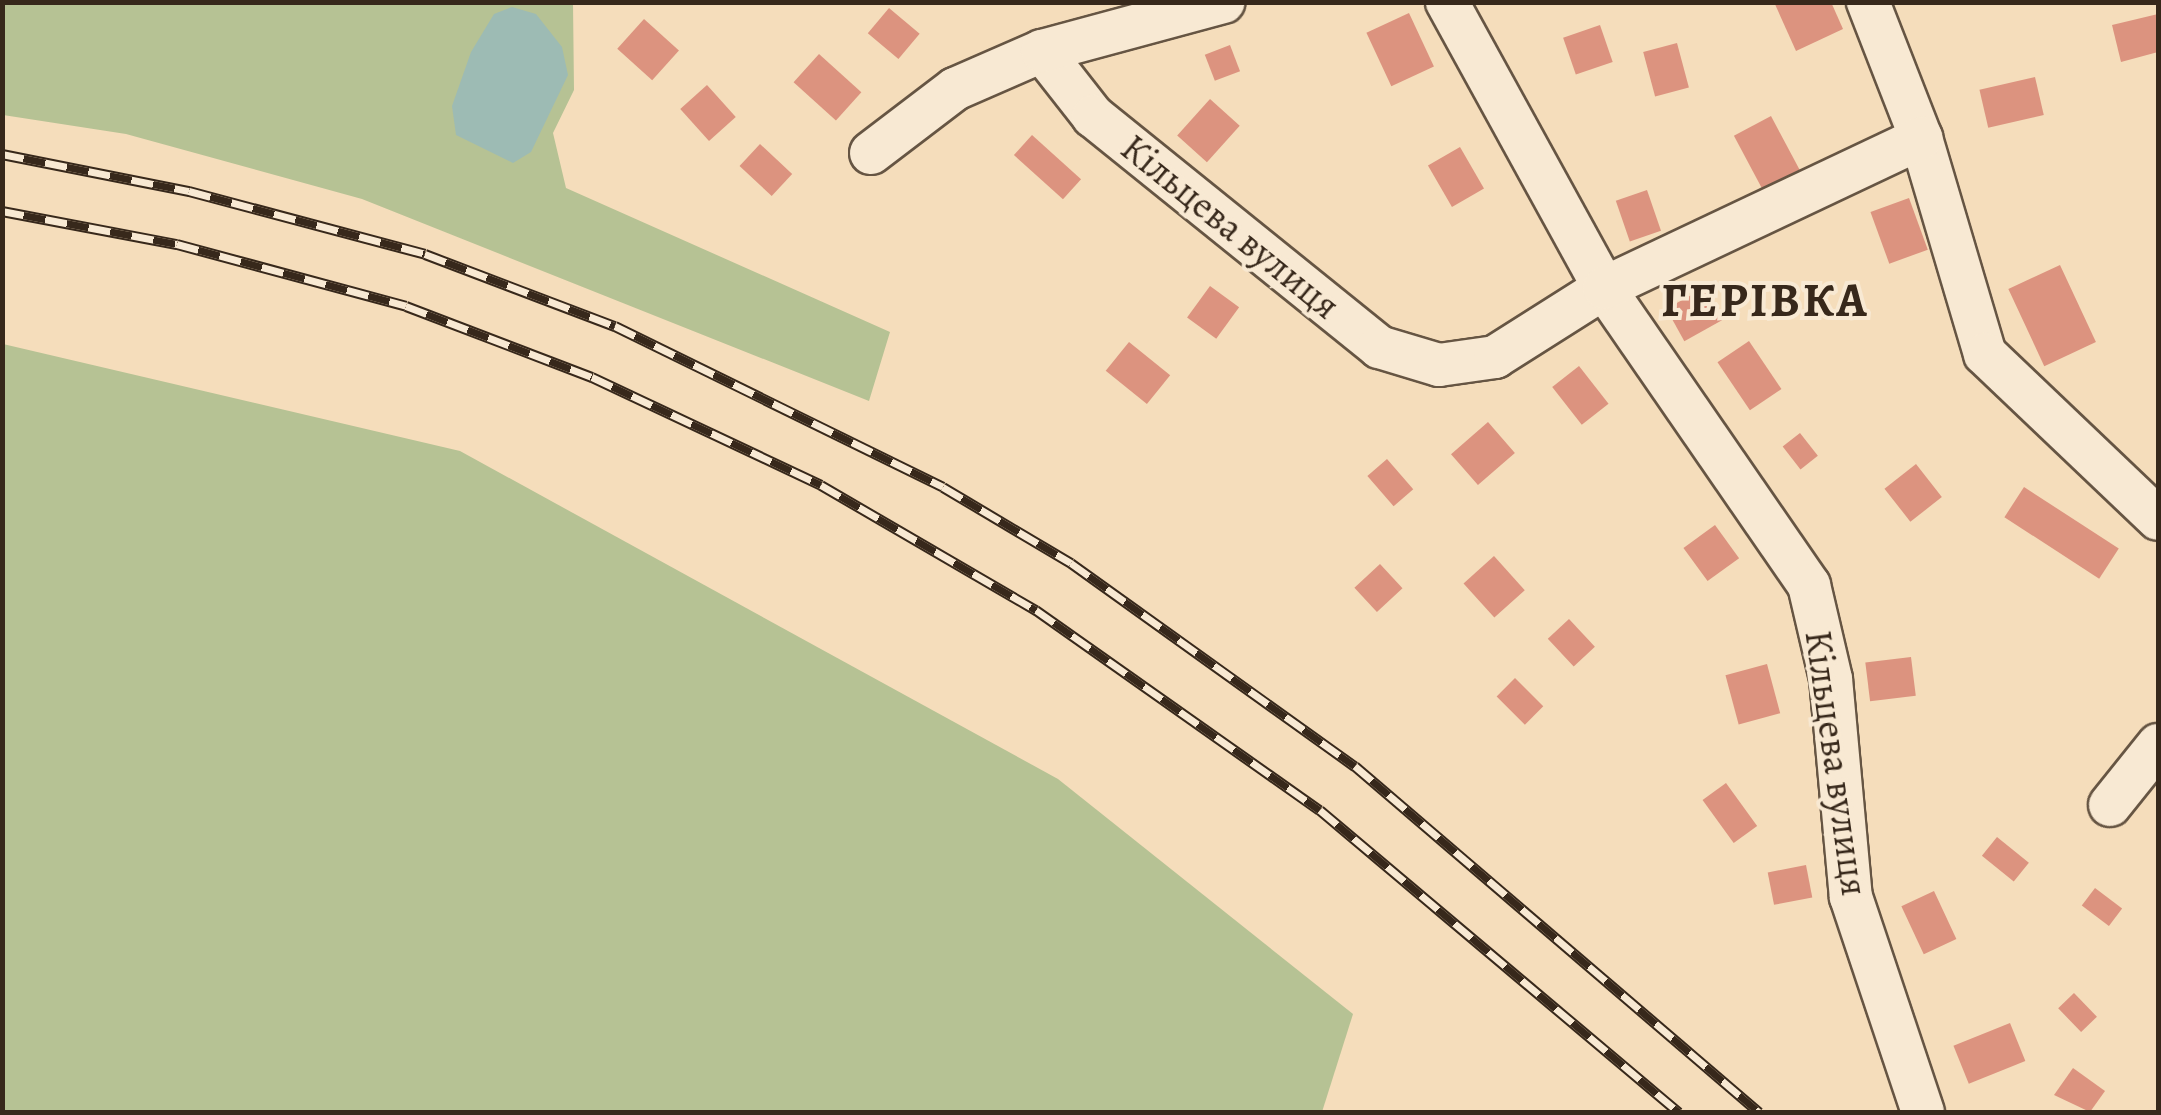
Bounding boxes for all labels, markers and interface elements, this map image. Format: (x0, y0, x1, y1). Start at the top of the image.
street label: Кільцева вулиця (1112, 125, 1348, 329)
district label: ГЕРІВКА (1661, 272, 1869, 330)
street label: Кільцева вулиця (1795, 627, 1877, 899)

